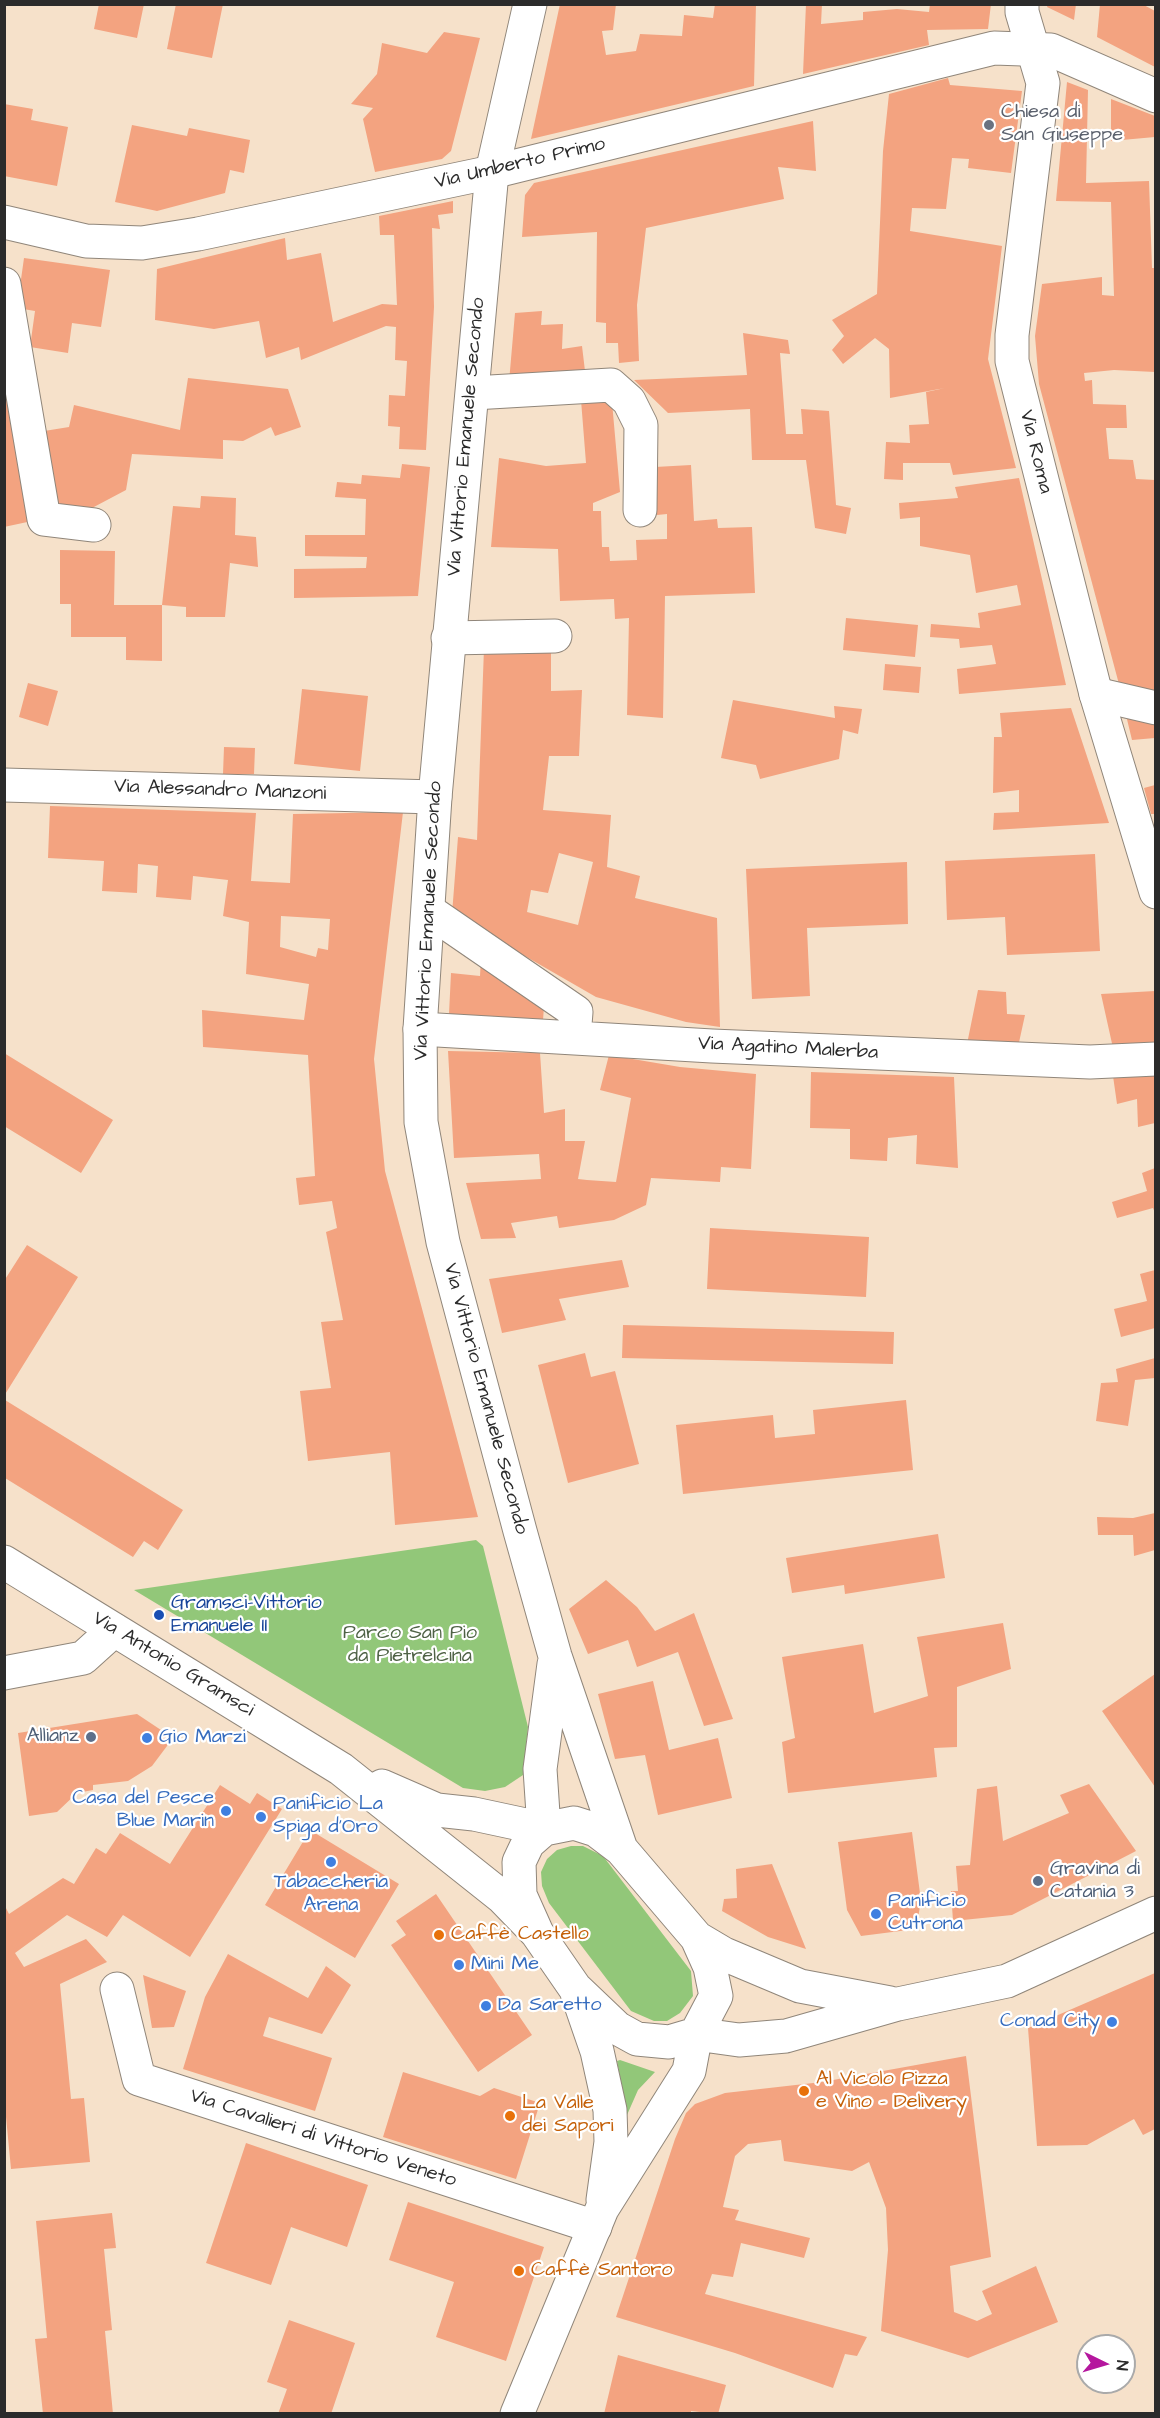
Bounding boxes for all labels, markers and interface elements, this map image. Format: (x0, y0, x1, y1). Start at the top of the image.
place label: Chiesa di San Giuseppe (1001, 101, 1123, 148)
marker: Chiesa di San Giuseppe (982, 118, 996, 132)
street label: Via Umberto Primo (432, 133, 608, 195)
street label: Via Vittorio Emanuele Secondo (443, 297, 491, 577)
street label: Via Roma (1013, 408, 1057, 496)
street label: Via Alessandro Manzoni (114, 775, 326, 807)
street label: Via Vittorio Emanuele Secondo (410, 781, 448, 1061)
street label: Via Agatino Malerba (697, 1032, 879, 1066)
street label: Via Vittorio Emanuele Secondo (437, 1261, 533, 1537)
place label: Gramsci-Vittorio Emanuele II (171, 1592, 322, 1639)
street label: Via Antonio Gramsci (88, 1607, 258, 1723)
marker: Gramsci-Vittorio Emanuele II (152, 1608, 166, 1622)
park label: Parco San Pio da Pietrelcina (343, 1622, 477, 1669)
place label: Allianz (27, 1725, 79, 1749)
place label: Gio Marzi (159, 1726, 246, 1750)
marker: Allianz (84, 1730, 98, 1744)
marker: Gio Marzi (140, 1731, 154, 1745)
place label: Casa del Pesce Blue Marin (72, 1787, 214, 1834)
place label: Panificio La Spiga d'Oro (273, 1793, 383, 1840)
marker: Casa del Pesce Blue Marin (219, 1804, 233, 1818)
marker: Panificio La Spiga d'Oro (254, 1810, 268, 1824)
marker: Tabaccheria Arena (324, 1855, 338, 1869)
place label: Gravina di Catania 3 (1050, 1858, 1140, 1905)
place label: Tabaccheria Arena (274, 1871, 388, 1918)
marker: Gravina di Catania 3 (1031, 1874, 1045, 1888)
place label: Panificio Cutrona (888, 1890, 966, 1937)
marker: Panificio Cutrona (869, 1907, 883, 1921)
place label: Caffè Castello (451, 1923, 589, 1947)
marker: Caffè Castello (432, 1928, 446, 1942)
place label: Mini Me (471, 1953, 539, 1977)
marker: Mini Me (452, 1958, 466, 1972)
place label: Da Saretto (498, 1994, 601, 2018)
marker: Da Saretto (479, 1999, 493, 2013)
place label: Conad City (1000, 2010, 1100, 2034)
marker: Conad City (1105, 2015, 1119, 2029)
place label: Al Vicolo Pizza e Vino - Delivery (816, 2068, 967, 2115)
marker: Al Vicolo Pizza e Vino - Delivery (797, 2084, 811, 2098)
street label: Via Cavalieri di Vittorio Veneto (187, 2085, 459, 2193)
place label: La Valle dei Sapori (522, 2092, 614, 2139)
marker: La Valle dei Sapori (503, 2109, 517, 2123)
place label: Caffè Santoro (531, 2259, 673, 2283)
marker: Caffè Santoro (512, 2264, 526, 2278)
north arrow (1076, 2334, 1136, 2394)
text: N (1111, 2359, 1133, 2371)

